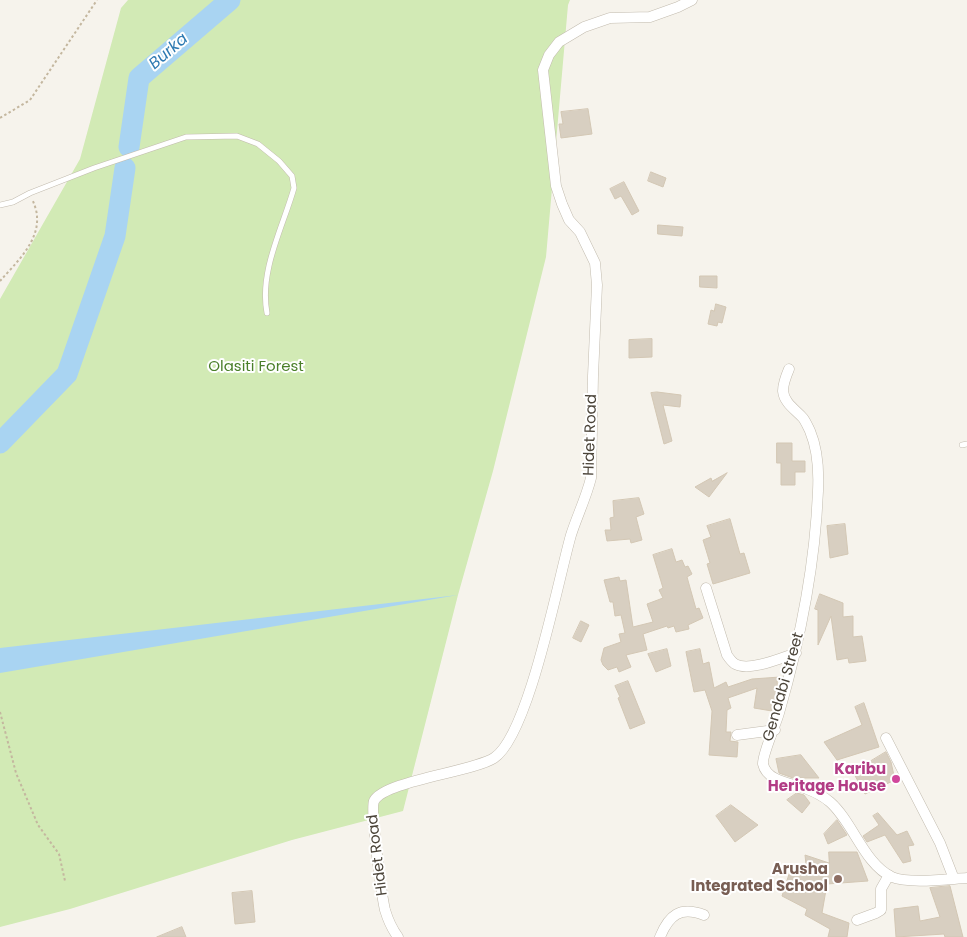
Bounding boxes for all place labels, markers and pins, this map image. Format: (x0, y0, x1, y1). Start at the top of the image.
place label: Karibu Heritage House (768, 761, 886, 796)
marker: Karibu Heritage House (890, 773, 902, 785)
place label: Arusha Integrated School (691, 861, 828, 896)
marker: Arusha Integrated School (832, 873, 844, 885)

